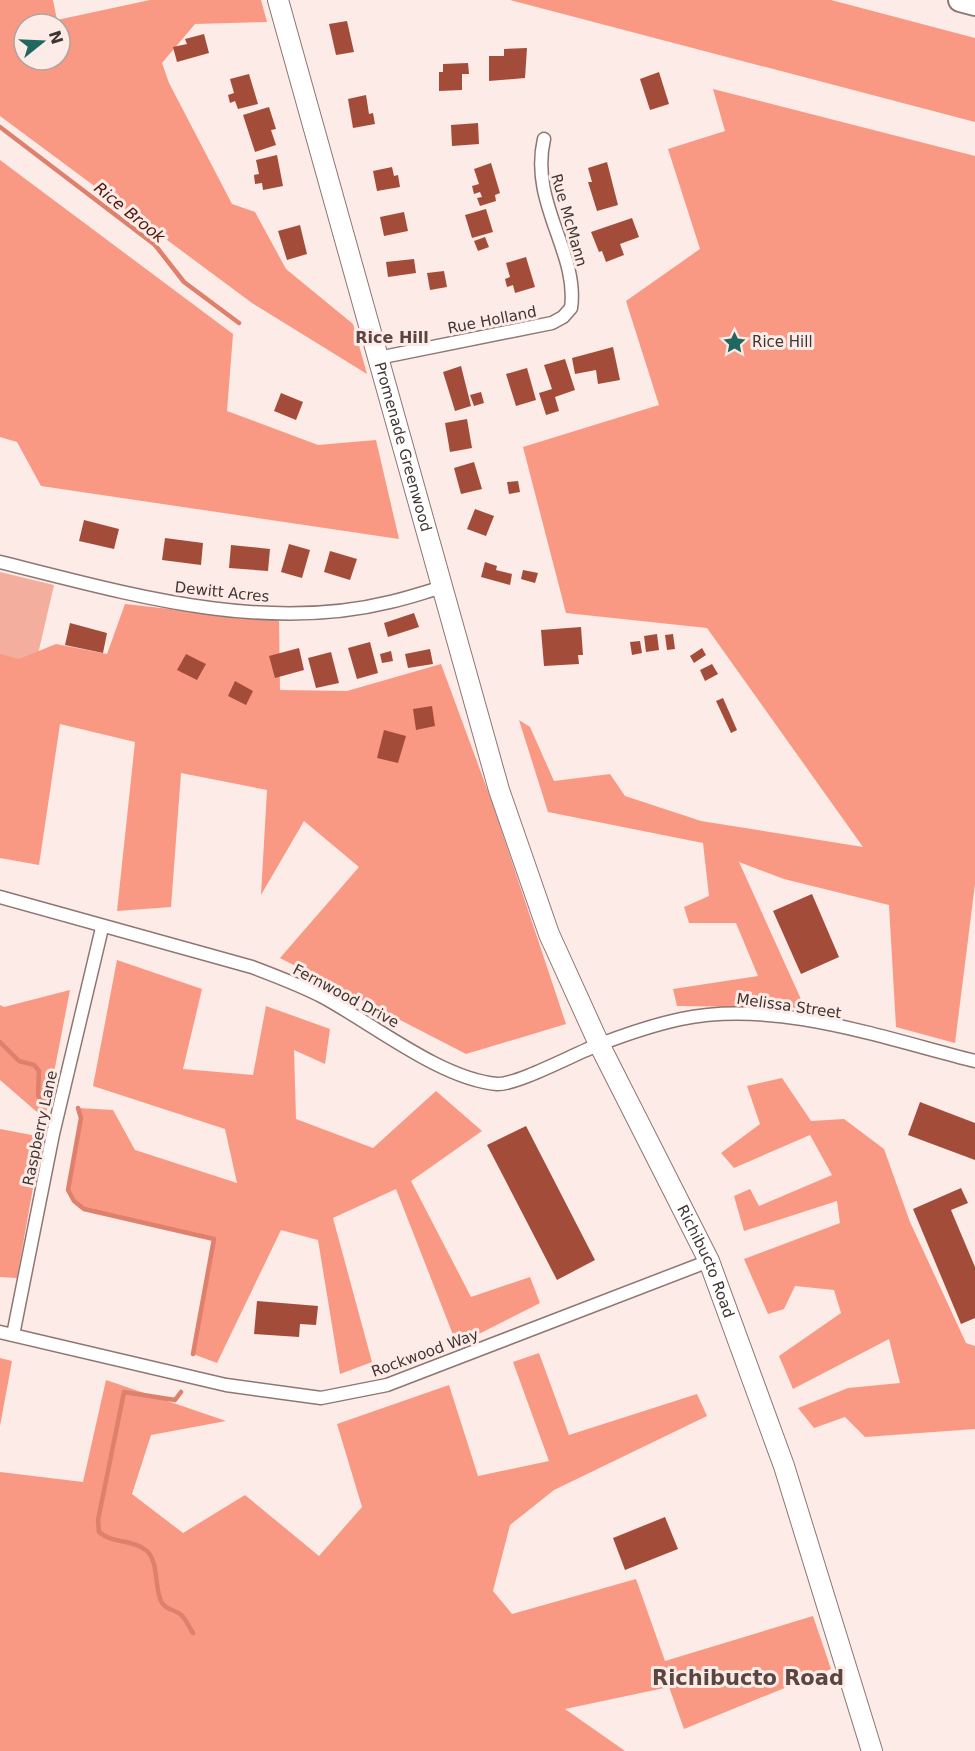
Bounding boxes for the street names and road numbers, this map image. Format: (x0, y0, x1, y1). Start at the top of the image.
street label: Rue McMann (547, 172, 591, 268)
street label: Rue Holland (446, 303, 538, 337)
street label: Promenade Greenwood (371, 360, 435, 534)
street label: Dewitt Acres (174, 578, 270, 606)
street label: Fernwood Drive (290, 961, 402, 1031)
street label: Melissa Street (735, 990, 843, 1022)
street label: Raspberry Lane (19, 1069, 61, 1187)
street label: Richibucto Road (673, 1202, 738, 1320)
street label: Rockwood Way (369, 1325, 481, 1381)

